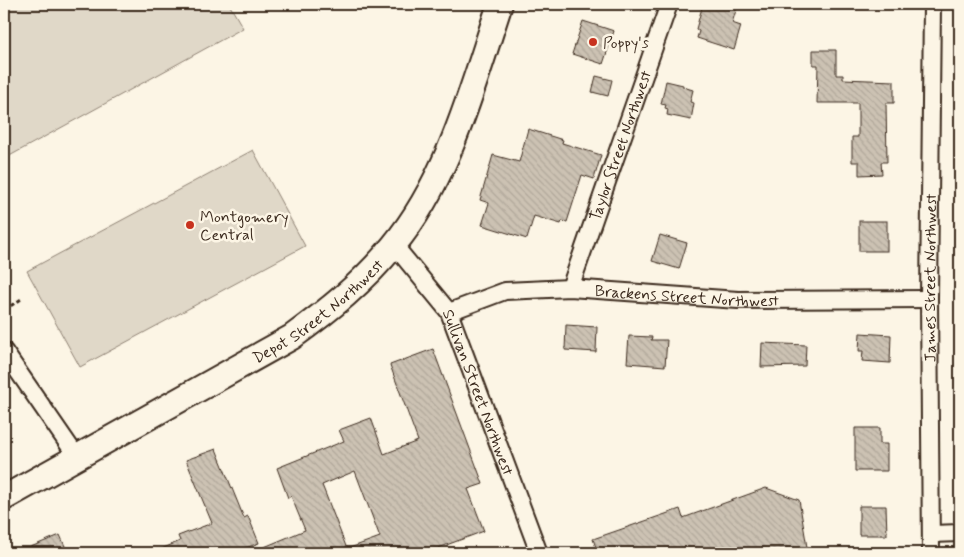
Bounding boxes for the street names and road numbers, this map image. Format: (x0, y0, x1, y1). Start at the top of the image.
street label: Taylor Street Northwest (585, 68, 657, 224)
street label: James Street Northwest (920, 194, 942, 362)
street label: Depot Street Northwest (249, 255, 389, 369)
street label: Brackens Street Northwest (594, 281, 779, 312)
street label: Sullivan Street Northwest (437, 306, 518, 479)

